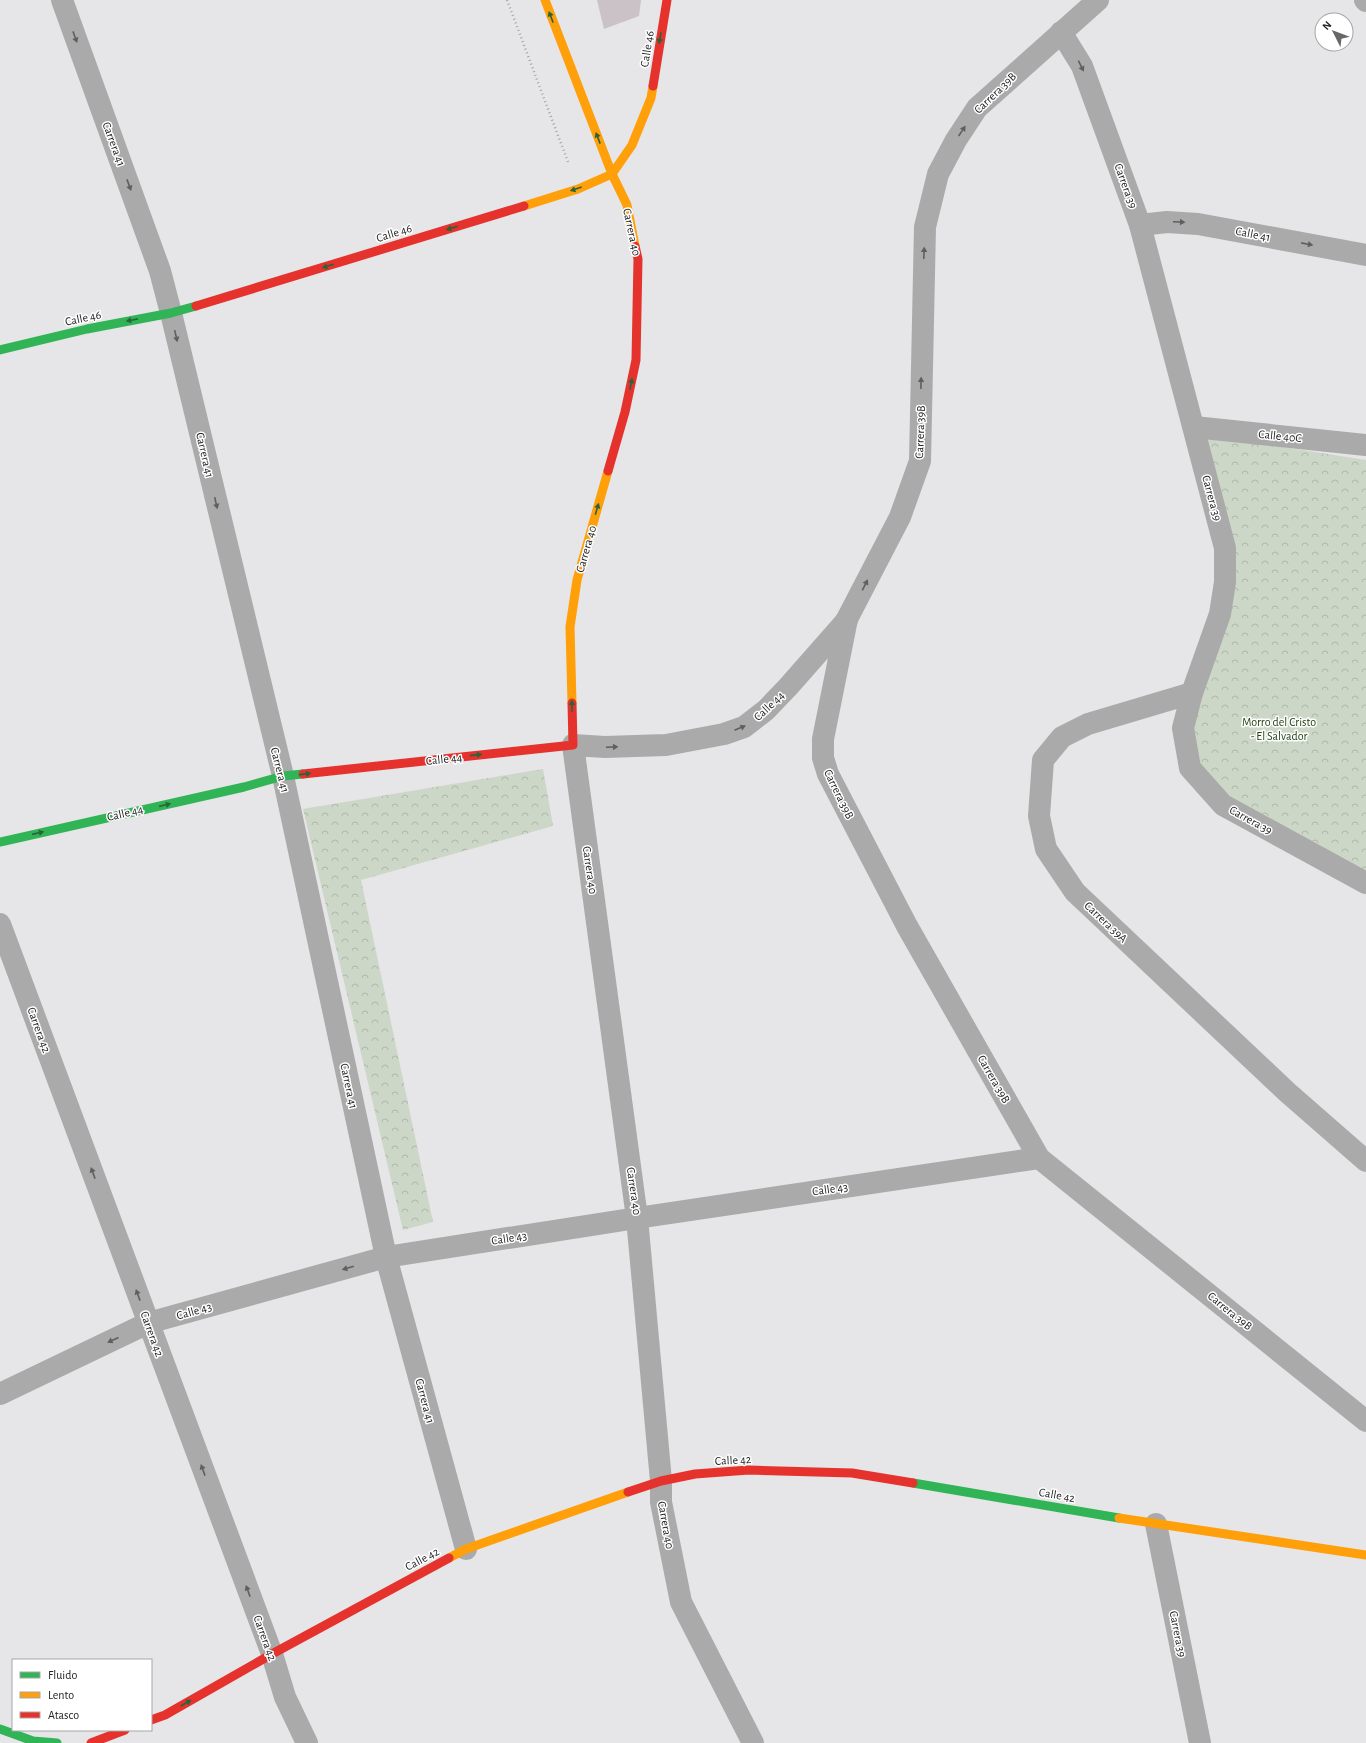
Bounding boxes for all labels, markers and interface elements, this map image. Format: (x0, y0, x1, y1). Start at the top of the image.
one-way arrow (548, 10, 554, 22)
north arrow (1314, 12, 1354, 52)
text: N (1320, 19, 1334, 32)
street label: Calle 46 (638, 30, 656, 68)
one-way arrow (72, 31, 78, 43)
one-way arrow (657, 32, 663, 44)
one-way arrow (1078, 60, 1084, 71)
street label: Carrera 39B (972, 70, 1018, 116)
street label: Carrera 41 (100, 120, 128, 168)
one-way arrow (958, 126, 966, 136)
one-way arrow (595, 131, 601, 143)
street label: Carrera 39 (1112, 162, 1140, 210)
one-way arrow (126, 180, 132, 192)
one-way arrow (570, 186, 582, 192)
street label: Carrera 40 (621, 207, 643, 257)
one-way arrow (1173, 219, 1185, 226)
street label: Calle 46 (375, 222, 414, 244)
one-way arrow (446, 225, 458, 231)
street label: Calle 41 (1235, 225, 1271, 243)
one-way arrow (1301, 241, 1313, 247)
one-way arrow (921, 246, 927, 259)
one-way arrow (322, 264, 334, 270)
street label: Calle 46 (64, 308, 103, 328)
one-way arrow (126, 317, 139, 323)
one-way arrow (174, 330, 180, 342)
one-way arrow (918, 376, 924, 389)
one-way arrow (628, 377, 634, 390)
street label: Carrera 39B (913, 405, 927, 459)
street label: Calle 40C (1258, 428, 1302, 444)
street label: Carrera 41 (194, 431, 216, 479)
street label: Carrera 39 (1200, 474, 1224, 522)
one-way arrow (214, 497, 220, 509)
one-way arrow (595, 503, 601, 515)
street label: Carrera 40 (574, 524, 598, 574)
one-way arrow (861, 579, 868, 590)
street label: Calle 44 (751, 689, 787, 723)
one-way arrow (569, 700, 576, 712)
park label: Morro del Cristo - El Salvador (1242, 716, 1316, 742)
one-way arrow (734, 725, 746, 731)
one-way arrow (606, 744, 619, 750)
street label: Carrera 41 (269, 746, 291, 794)
street label: Calle 44 (425, 751, 463, 767)
one-way arrow (470, 752, 482, 758)
street label: Carrera 39B (822, 767, 856, 821)
one-way arrow (299, 770, 311, 777)
one-way arrow (159, 801, 171, 807)
street label: Calle 44 (106, 803, 144, 823)
street label: Carrera 39 (1228, 803, 1275, 837)
one-way arrow (32, 830, 44, 836)
street label: Carrera 40 (581, 845, 599, 895)
street label: Carrera 39A (1082, 899, 1130, 945)
street label: Carrera 42 (25, 1006, 53, 1055)
street label: Carrera 39B (975, 1053, 1013, 1105)
street label: Carrera 41 (338, 1062, 360, 1110)
street label: Carrera 40 (625, 1166, 643, 1216)
one-way arrow (89, 1167, 95, 1179)
street label: Calle 43 (811, 1181, 849, 1197)
street label: Calle 43 (490, 1229, 528, 1247)
one-way arrow (342, 1265, 354, 1271)
one-way arrow (134, 1289, 140, 1301)
street label: Carrera 39B (1206, 1290, 1254, 1332)
street label: Calle 43 (175, 1300, 213, 1322)
street label: Carrera 42 (138, 1310, 166, 1359)
one-way arrow (107, 1337, 119, 1343)
street label: Carrera 41 (413, 1377, 437, 1425)
street label: Calle 42 (714, 1453, 752, 1467)
one-way arrow (199, 1463, 205, 1475)
street label: Calle 42 (1038, 1486, 1077, 1504)
street label: Carrera 40 (656, 1500, 676, 1550)
street label: Calle 42 (403, 1545, 441, 1573)
one-way arrow (245, 1585, 251, 1597)
street label: Carrera 39 (1168, 1610, 1188, 1658)
street label: Carrera 42 (251, 1614, 279, 1663)
legend (12, 1659, 152, 1731)
text: Fluido (48, 1669, 77, 1681)
text: Lento (48, 1689, 74, 1701)
one-way arrow (180, 1699, 192, 1706)
text: Atasco (48, 1709, 79, 1721)

